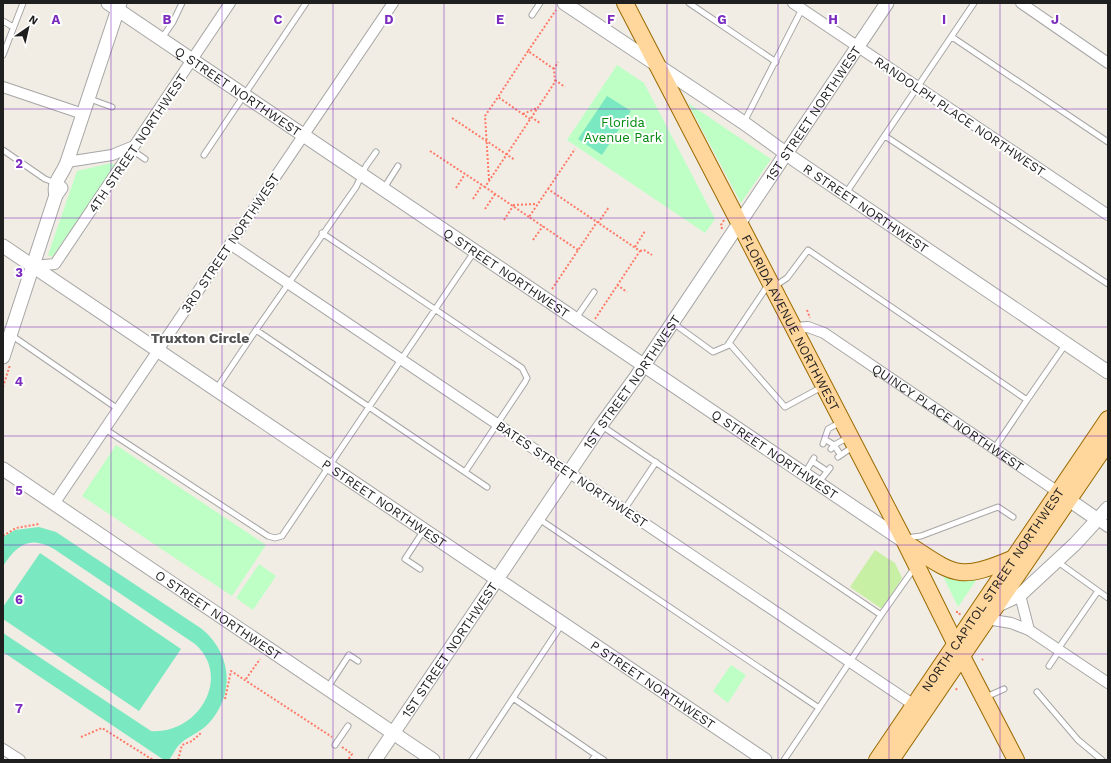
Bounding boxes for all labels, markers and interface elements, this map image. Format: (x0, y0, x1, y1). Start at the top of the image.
north arrow (8, 8, 48, 48)
text: N (26, 12, 40, 28)
text: A (52, 12, 61, 27)
text: B (163, 12, 172, 27)
text: C (274, 12, 283, 27)
text: D (384, 12, 394, 27)
text: E (496, 12, 504, 27)
text: F (607, 12, 615, 27)
text: G (717, 12, 727, 27)
text: H (828, 12, 838, 27)
text: I (942, 12, 946, 27)
text: J (1051, 12, 1059, 27)
street label: Q STREET NORTHWEST (172, 43, 304, 139)
street label: 1ST STREET NORTHWEST (763, 43, 864, 184)
street label: RANDOLPH PLACE NORTHWEST (871, 53, 1048, 179)
street label: 4TH STREET NORTHWEST (85, 71, 190, 215)
park label: Florida Avenue Park (584, 115, 663, 145)
text: 2 (15, 156, 23, 171)
street label: R STREET NORTHWEST (800, 161, 931, 256)
street label: 3RD STREET NORTHWEST (178, 171, 283, 316)
street label: Q STREET NORTHWEST (440, 225, 572, 321)
street label: FLORIDA AVENUE NORTHWEST (739, 232, 843, 413)
text: 3 (15, 265, 23, 280)
street label: 1ST STREET NORTHWEST (580, 312, 684, 452)
district label: Truxton Circle (151, 330, 249, 346)
street label: QUINCY PLACE NORTHWEST (869, 361, 1026, 474)
text: 4 (15, 374, 24, 389)
street label: Q STREET NORTHWEST (709, 406, 841, 502)
street label: BATES STREET NORTHWEST (493, 418, 650, 531)
street label: P STREET NORTHWEST (319, 456, 449, 551)
text: 5 (15, 483, 23, 498)
street label: NORTH CAPITOL STREET NORTHWEST (919, 485, 1067, 694)
street label: O STREET NORTHWEST (152, 567, 284, 663)
street label: 1ST STREET NORTHWEST (399, 580, 501, 720)
text: 6 (15, 592, 23, 607)
street label: P STREET NORTHWEST (588, 638, 718, 732)
text: 7 (15, 701, 23, 716)

